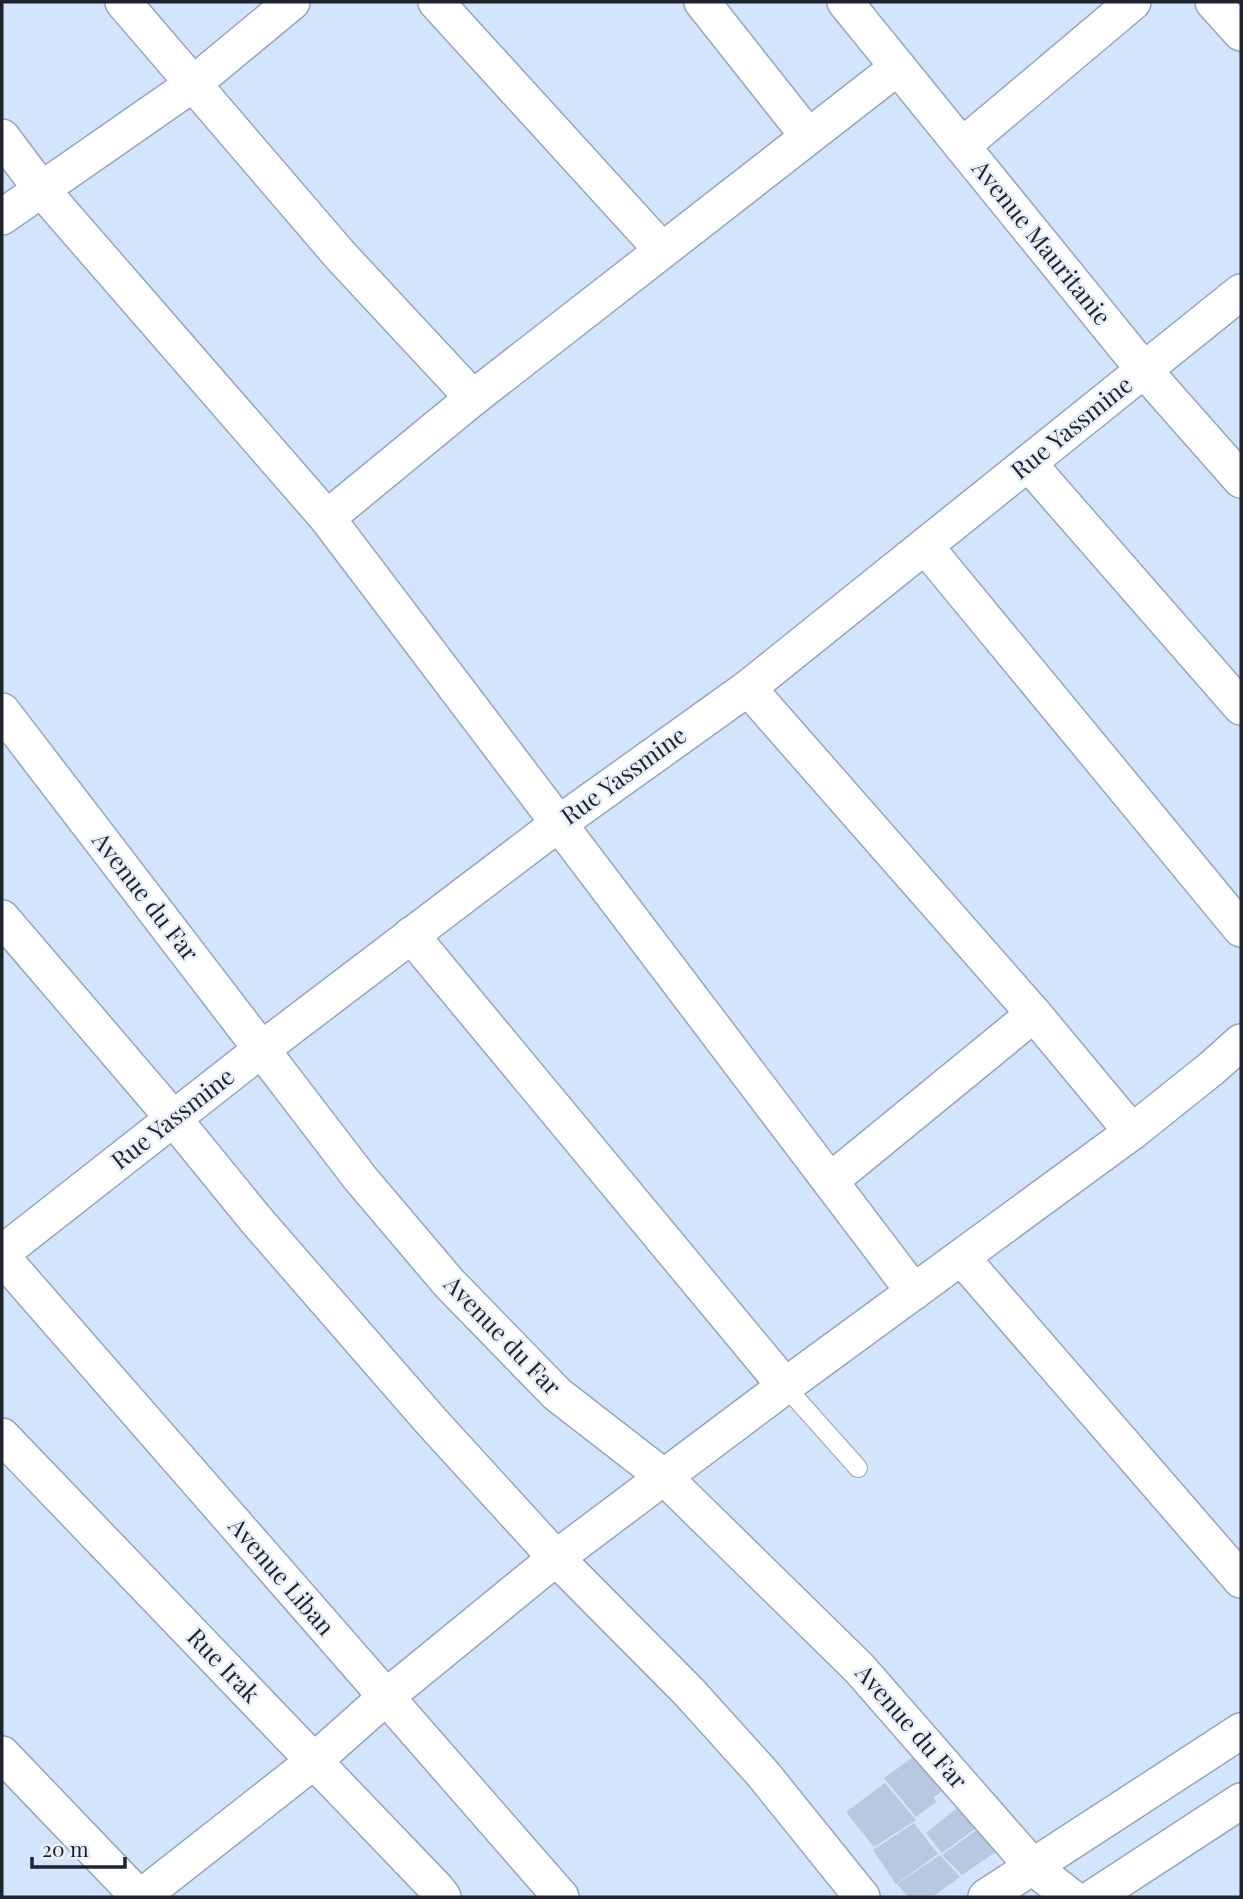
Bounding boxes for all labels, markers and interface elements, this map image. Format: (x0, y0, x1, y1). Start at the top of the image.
street label: Avenue Mauritanie (965, 152, 1119, 331)
street label: Rue Yassmine (1003, 368, 1138, 485)
street label: Rue Yassmine (554, 718, 692, 831)
street label: Avenue du Far (86, 824, 207, 967)
street label: Rue Yassmine (104, 1059, 240, 1175)
street label: Avenue du Far (437, 1267, 569, 1402)
street label: Avenue Liban (222, 1509, 343, 1641)
street label: Rue Irak (181, 1621, 268, 1709)
street label: Avenue du Far (849, 1656, 976, 1795)
scale bar (32, 1826, 124, 1870)
text: 20 m (42, 1834, 89, 1862)

